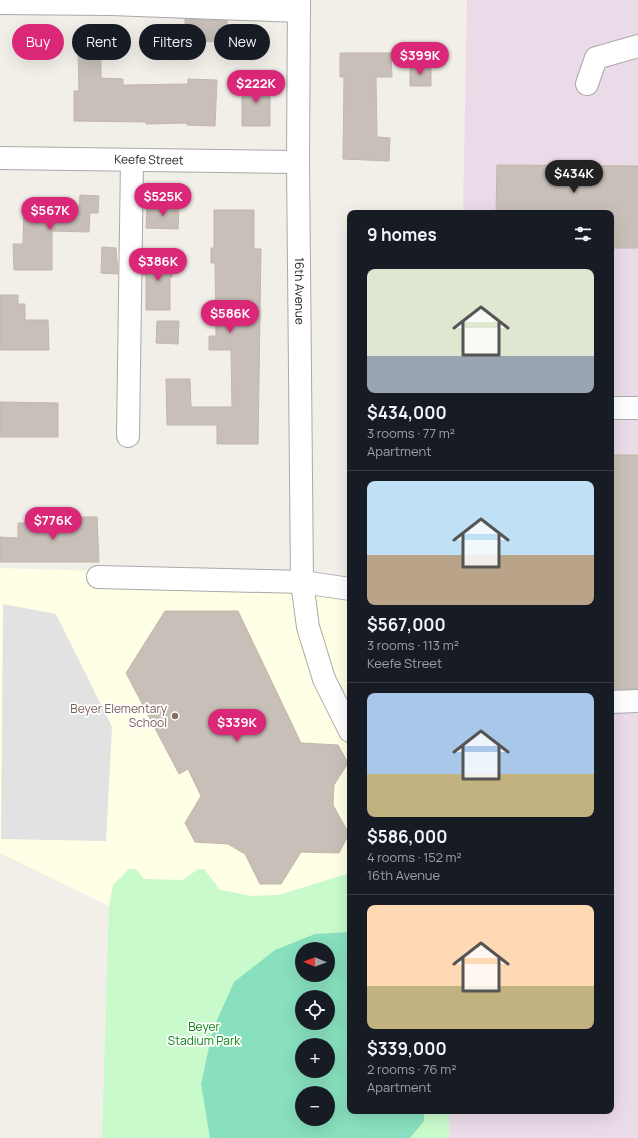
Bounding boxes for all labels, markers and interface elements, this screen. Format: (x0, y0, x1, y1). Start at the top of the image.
chip: Buy (12, 24, 64, 60)
chip: Rent (72, 24, 131, 60)
chip: Filters (139, 24, 206, 60)
chip: New (214, 24, 270, 60)
pin: $399K (392, 42, 448, 76)
text: $399K (400, 46, 440, 64)
pin: $222K (228, 70, 284, 104)
text: $222K (236, 74, 276, 92)
street label: Keefe Street (114, 151, 184, 168)
pin: $434K (546, 160, 602, 194)
text: $434K (554, 164, 594, 182)
pin: $525K (135, 183, 191, 217)
text: $525K (143, 187, 183, 205)
pin: $567K (22, 197, 78, 231)
text: $567K (30, 201, 70, 219)
text: 9 homes (367, 223, 437, 246)
icon: filters (572, 223, 594, 245)
pin: $386K (130, 248, 186, 282)
text: $386K (138, 252, 178, 270)
street label: 16th Avenue (291, 257, 309, 325)
icon: home (445, 295, 517, 367)
pin: $586K (202, 300, 258, 334)
text: $586K (210, 304, 250, 322)
text: $434,000 (367, 401, 447, 424)
text: 3 rooms · 77 m² (367, 424, 455, 442)
text: Apartment (367, 442, 431, 460)
pin: $776K (25, 507, 81, 541)
icon: home (445, 507, 517, 579)
text: $776K (34, 511, 72, 529)
text: $567,000 (367, 613, 446, 636)
text: 3 rooms · 113 m² (367, 636, 459, 654)
text: Keefe Street (367, 654, 442, 672)
place label: Beyer Elementary School (70, 700, 168, 731)
pin: $339K (209, 709, 265, 743)
marker: Beyer Elementary School (170, 711, 180, 721)
text: $339K (217, 713, 257, 731)
icon: home (445, 719, 517, 791)
text: $586,000 (367, 825, 447, 848)
text: 4 rooms · 152 m² (367, 848, 462, 866)
text: 16th Avenue (367, 866, 440, 884)
icon: home (445, 931, 517, 1003)
north arrow (295, 942, 335, 982)
map controls (295, 942, 335, 1126)
button: locate (295, 990, 335, 1030)
park label: Beyer Stadium Park (168, 1018, 241, 1049)
text: $339,000 (367, 1037, 447, 1060)
button: + (295, 1038, 335, 1078)
text: 2 rooms · 76 m² (367, 1060, 456, 1078)
text: Apartment (367, 1078, 431, 1096)
button: − (295, 1086, 335, 1126)

